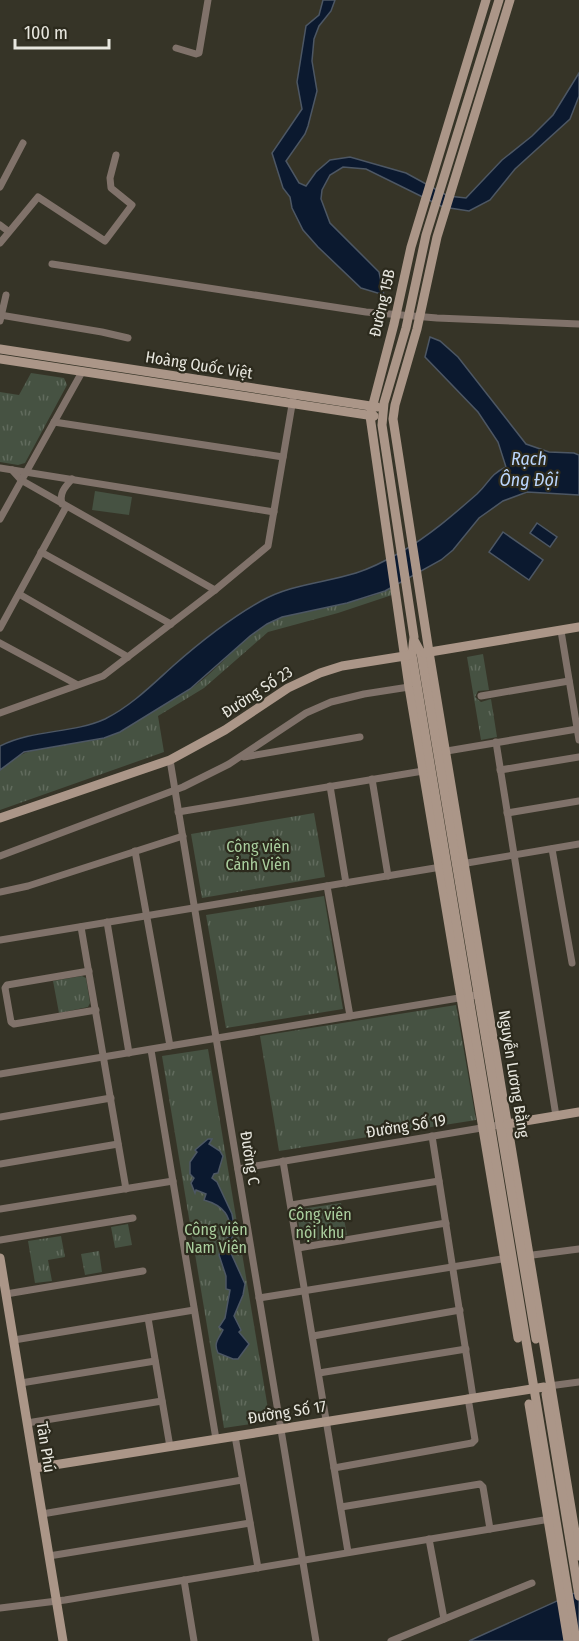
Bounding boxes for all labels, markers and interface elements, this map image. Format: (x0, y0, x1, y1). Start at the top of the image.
scale bar (15, 12, 110, 50)
text: 100 m (24, 22, 68, 44)
street label: Đường 15B (365, 267, 399, 339)
street label: Hoàng Quốc Việt (144, 346, 255, 383)
water label: Rạch Ông Đội (500, 448, 559, 491)
street label: Đường Số 23 (217, 661, 296, 722)
park label: Công viên Cảnh Viên (226, 837, 290, 874)
street label: Nguyễn Lương Bằng (495, 1009, 535, 1140)
street label: Đường Số 19 (365, 1109, 447, 1142)
street label: Đường C (236, 1130, 264, 1186)
park label: Công viên nội khu (288, 1205, 352, 1242)
park label: Công viên Nam Viên (184, 1220, 248, 1257)
street label: Đường Số 17 (246, 1395, 328, 1428)
street label: Tân Phú (33, 1420, 59, 1474)

